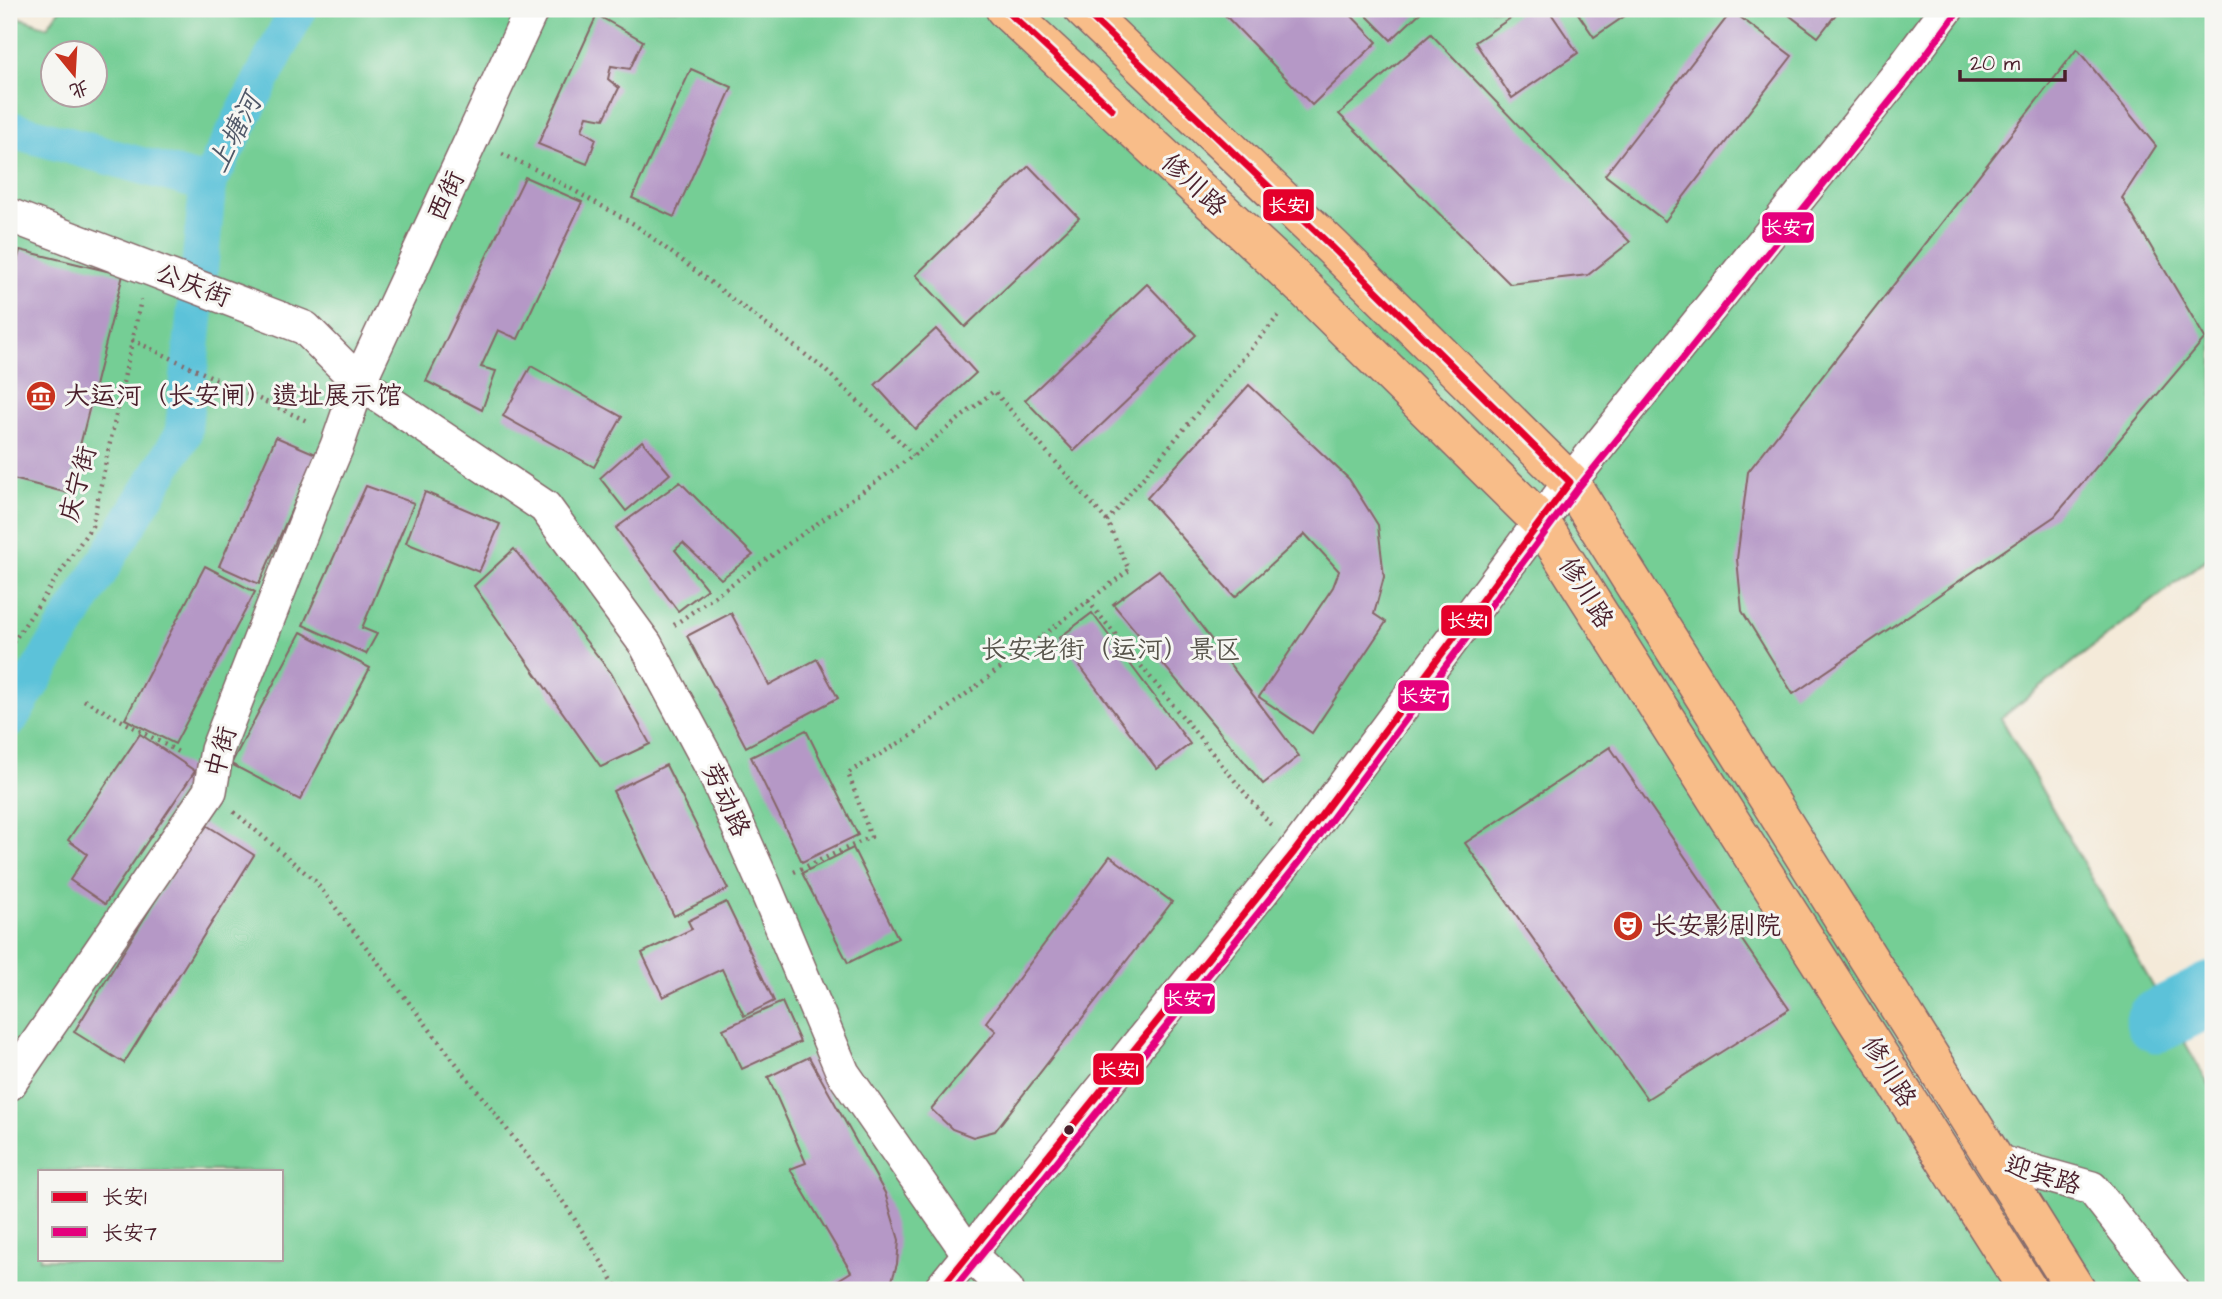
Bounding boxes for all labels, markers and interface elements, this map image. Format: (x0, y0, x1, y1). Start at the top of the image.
north arrow (38, 38, 108, 108)
scale bar (1960, 38, 2064, 82)
text: 20 m (1970, 49, 2021, 78)
text: 北 (66, 73, 92, 105)
water label: 上塘河 (199, 83, 273, 179)
street label: 修川路 (1153, 145, 1235, 225)
street label: 西街 (419, 165, 473, 227)
line badge: 长安1 (1262, 188, 1315, 222)
text: 长安1 (1268, 193, 1309, 220)
line badge: 长安7 (1761, 211, 1815, 244)
text: 长安7 (1763, 215, 1813, 242)
street label: 公庆街 (150, 254, 236, 316)
place label: 大运河（长安闸）遗址展示馆 (64, 378, 402, 414)
museum icon: 大运河（长安闸）遗址展示馆 (24, 379, 58, 413)
street label: 庆宁街 (51, 442, 105, 526)
street label: 修川路 (1550, 550, 1622, 636)
line badge: 长安1 (1440, 604, 1493, 637)
text: 长安1 (1447, 608, 1488, 635)
park label: 长安老街（运河）景区 (981, 632, 1241, 668)
line badge: 长安7 (1397, 679, 1450, 712)
text: 长安7 (1399, 683, 1449, 710)
street label: 中街 (197, 722, 245, 782)
street label: 劳动路 (693, 757, 759, 843)
place label: 长安影剧院 (1651, 908, 1781, 944)
theatre icon: 长安影剧院 (1611, 909, 1645, 943)
line badge: 长安7 (1163, 982, 1216, 1015)
text: 长安7 (1164, 986, 1214, 1013)
street label: 修川路 (1853, 1029, 1925, 1115)
line badge: 长安1 (1092, 1052, 1145, 1086)
text: 长安1 (1098, 1057, 1139, 1084)
unlabelled marker (1062, 1123, 1076, 1137)
street label: 迎宾路 (2000, 1146, 2086, 1204)
legend (38, 1170, 284, 1260)
text: 长安1 (102, 1183, 147, 1212)
text: 长安7 (102, 1219, 157, 1248)

